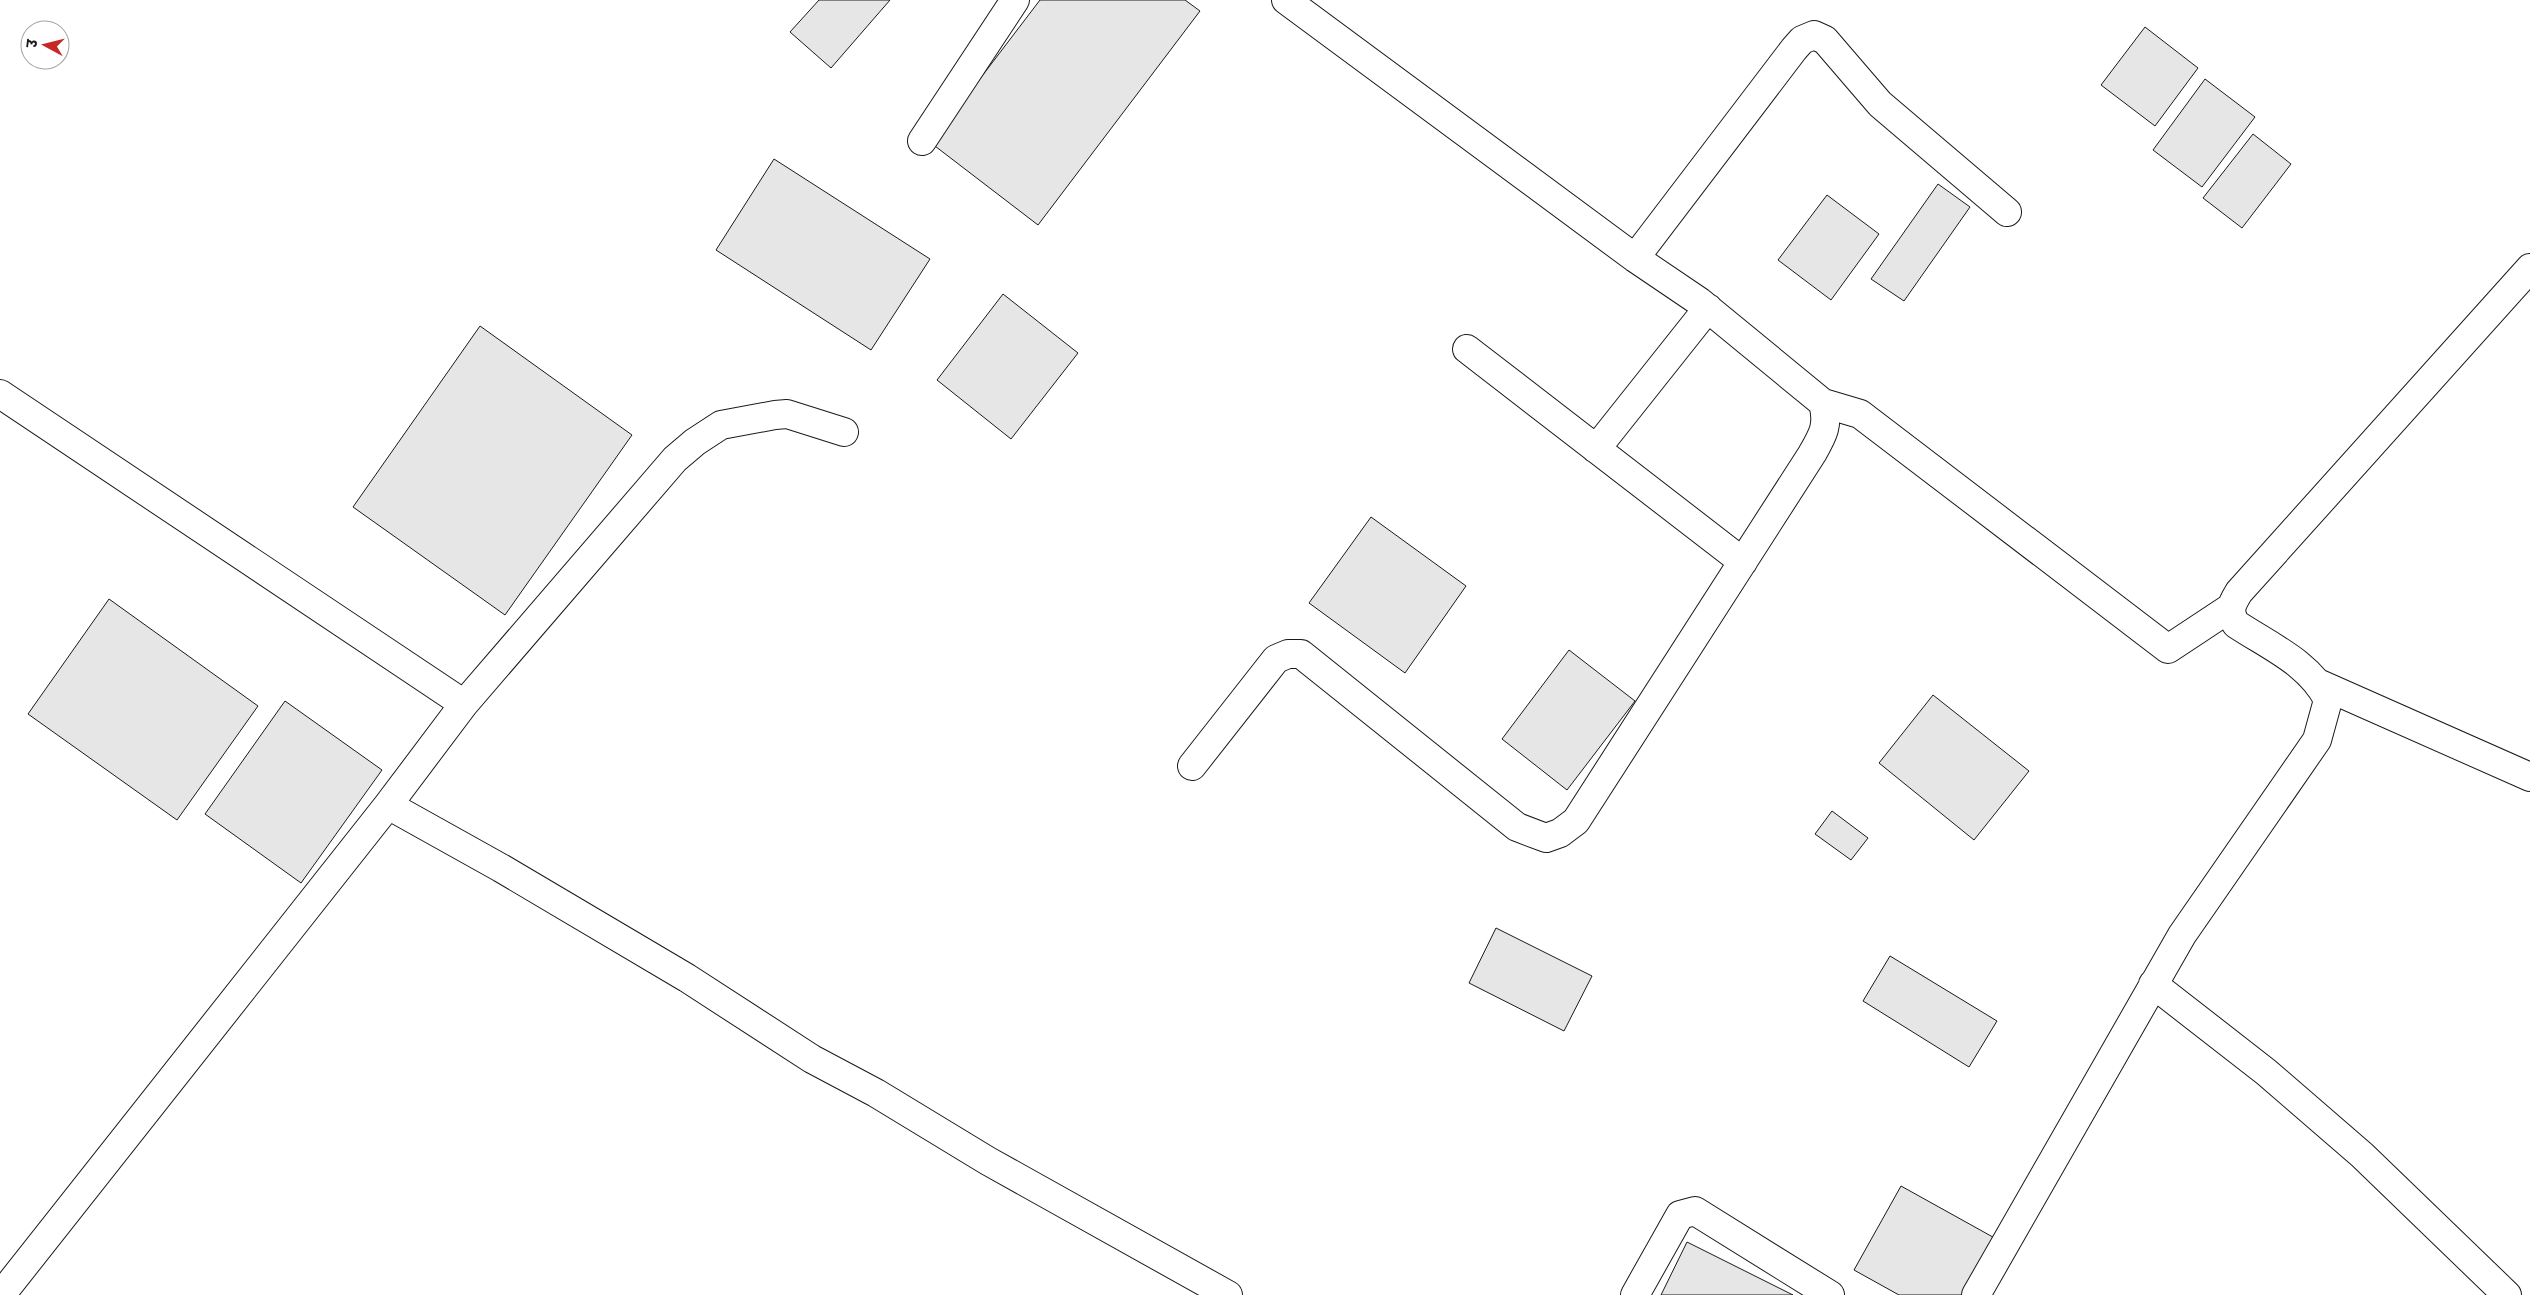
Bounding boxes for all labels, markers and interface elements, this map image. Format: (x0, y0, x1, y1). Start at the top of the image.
north arrow (20, 20, 70, 70)
text: उ (22, 37, 43, 50)

